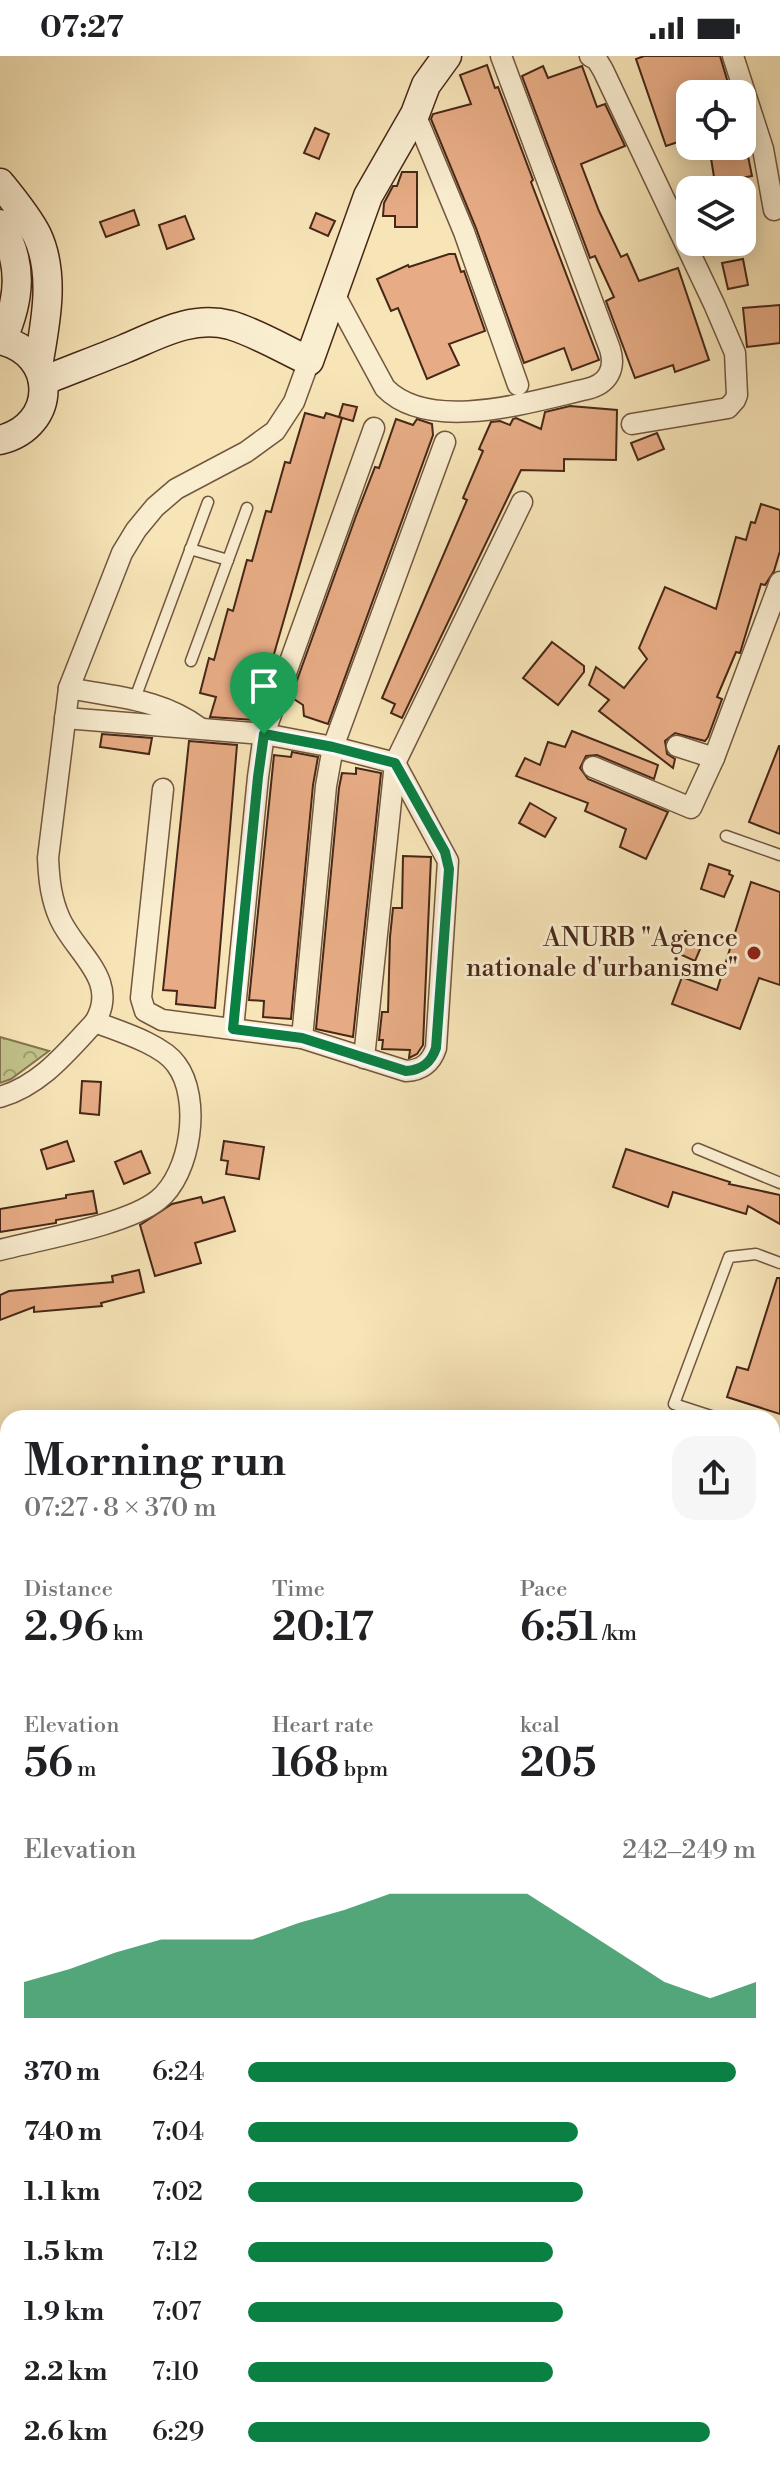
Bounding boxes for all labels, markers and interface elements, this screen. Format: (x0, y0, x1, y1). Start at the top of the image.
text: 07:27 (40, 9, 124, 47)
map controls (676, 80, 756, 256)
button: locate (676, 80, 756, 160)
button: layers (676, 176, 756, 256)
pin (230, 652, 298, 734)
icon: arrive (242, 664, 286, 708)
place label: ANURB "Agence nationale d'urbanisme" (466, 922, 738, 984)
marker: ANURB "Agence nationale d'urbanisme" (745, 944, 763, 962)
text: Morning run (24, 1434, 286, 1489)
button: share (672, 1436, 756, 1520)
text: 07:27 · 8 × 370 m (24, 1492, 216, 1524)
text: Distance (24, 1576, 113, 1603)
text: Time (272, 1576, 325, 1603)
text: Pace (520, 1576, 567, 1603)
text: 2.96 (24, 1603, 108, 1653)
text: 20:17 (272, 1603, 374, 1653)
text: 6:51 (520, 1603, 598, 1653)
text: km (108, 1620, 144, 1647)
text: /km (598, 1620, 637, 1647)
text: Elevation (24, 1712, 119, 1739)
text: Heart rate (272, 1712, 374, 1739)
text: kcal (520, 1712, 560, 1739)
text: 56 (24, 1739, 73, 1789)
text: 168 (272, 1739, 339, 1789)
text: 205 (520, 1739, 596, 1789)
text: m (73, 1756, 97, 1783)
text: bpm (339, 1756, 388, 1783)
text: Elevation (24, 1834, 137, 1866)
text: 242–249 m (622, 1834, 756, 1866)
text: 370 m (24, 2056, 100, 2088)
text: 6:24 (152, 2056, 204, 2088)
text: 740 m (24, 2116, 102, 2148)
text: 7:04 (152, 2116, 204, 2148)
text: 1.1 km (24, 2176, 100, 2208)
text: 7:02 (152, 2176, 203, 2208)
text: 1.5 km (24, 2236, 104, 2268)
text: 7:12 (152, 2236, 198, 2268)
text: 1.9 km (24, 2296, 104, 2328)
text: 7:07 (152, 2296, 201, 2328)
text: 2.2 km (24, 2356, 108, 2388)
text: 7:10 (152, 2356, 199, 2388)
text: 2.6 km (24, 2416, 108, 2448)
text: 6:29 (152, 2416, 204, 2448)

